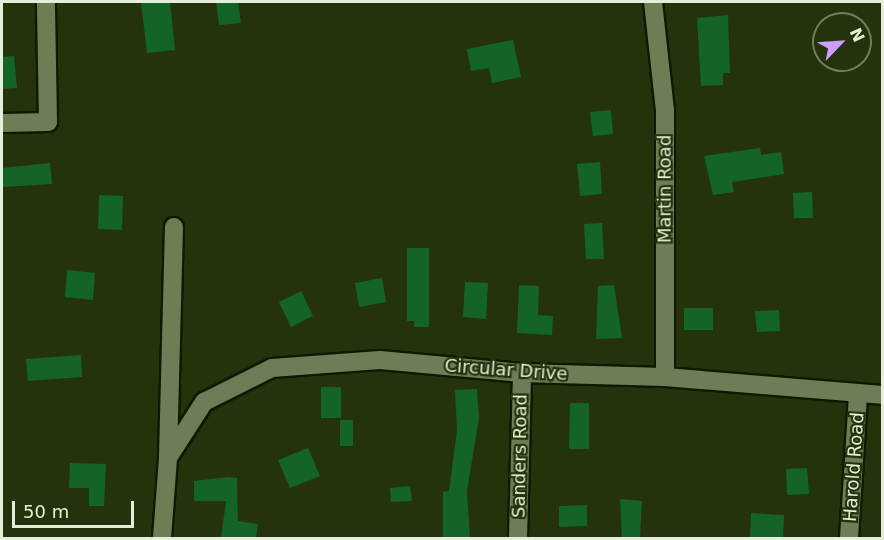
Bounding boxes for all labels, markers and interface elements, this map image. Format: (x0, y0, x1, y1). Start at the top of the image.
north arrow (812, 12, 872, 72)
text: N (846, 25, 868, 45)
street label: Martin Road (654, 135, 676, 243)
street label: Circular Drive (444, 355, 568, 385)
street label: Sanders Road (508, 394, 532, 518)
street label: Harold Road (839, 411, 869, 523)
scale bar (15, 489, 136, 527)
text: 50 m (23, 501, 69, 522)

